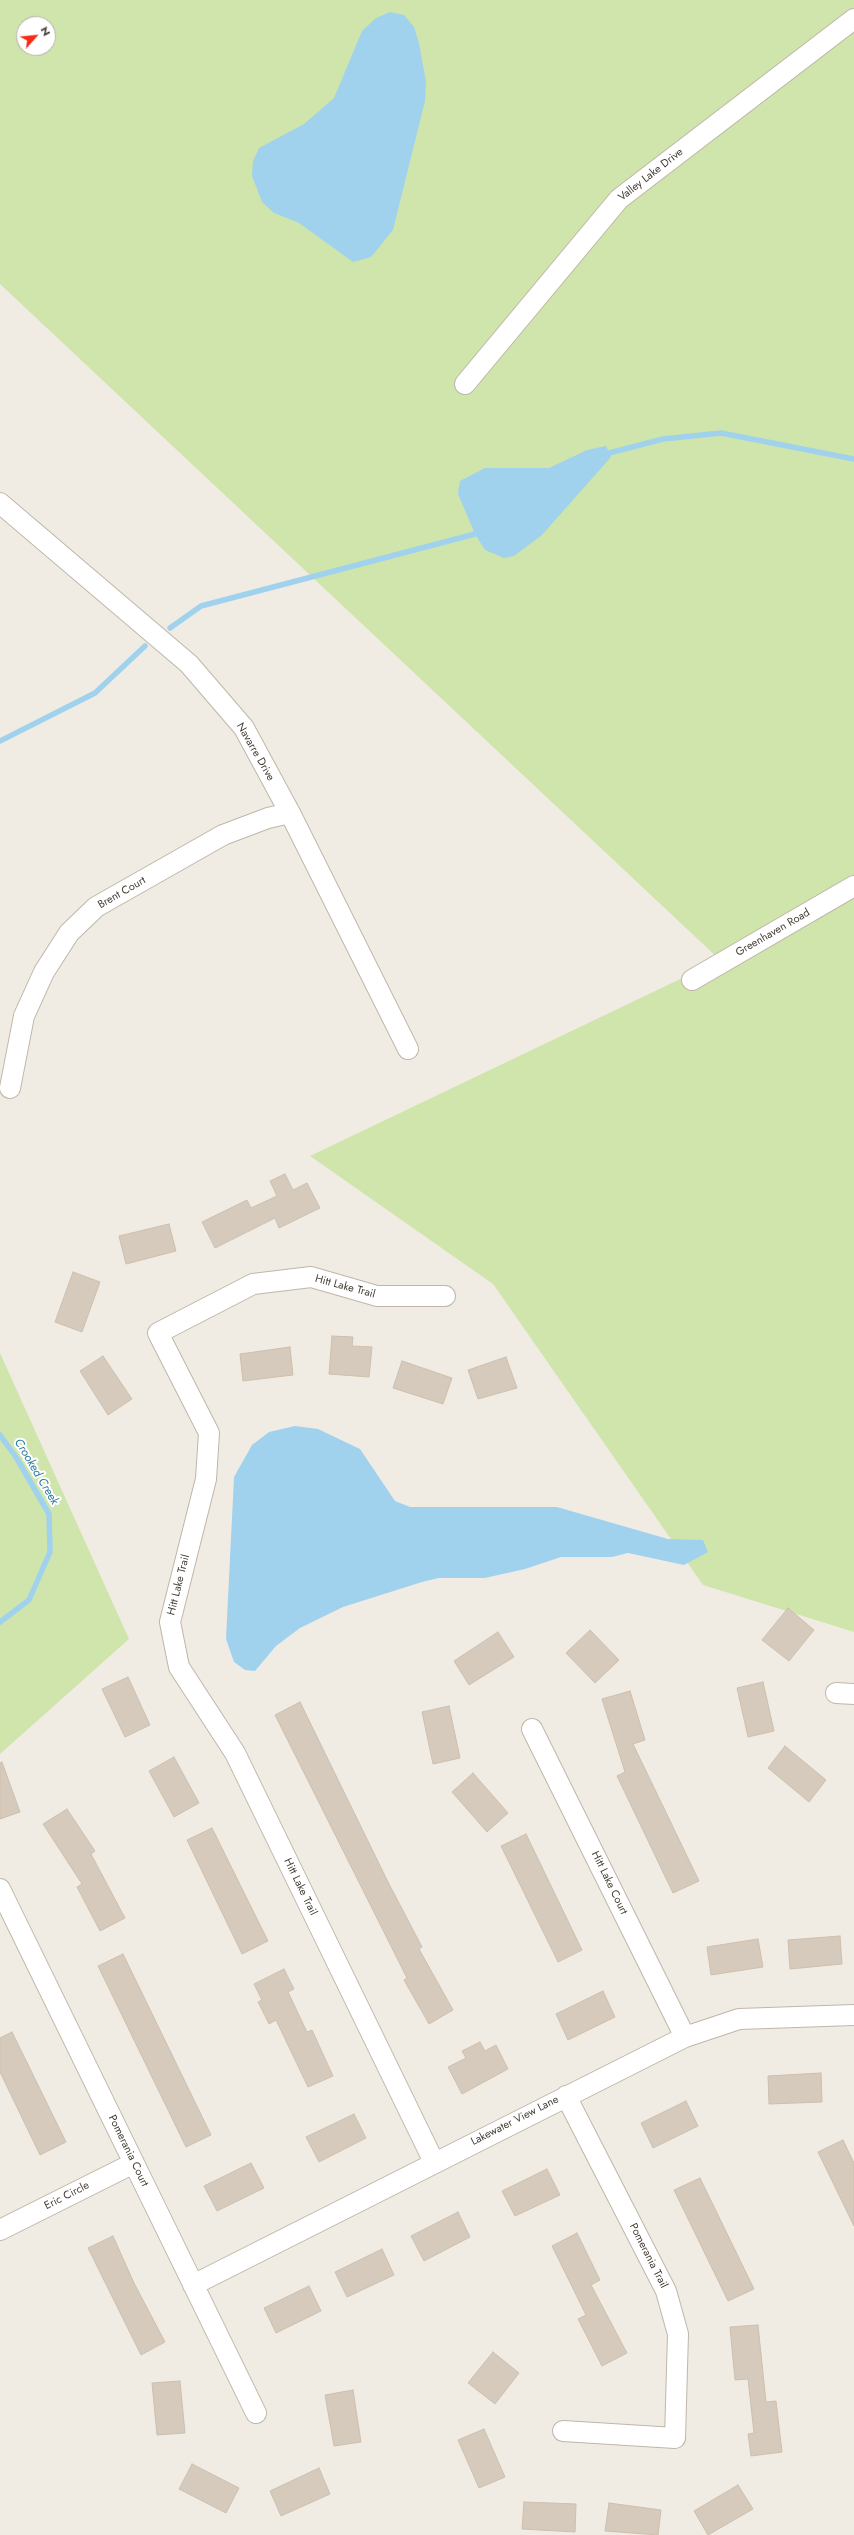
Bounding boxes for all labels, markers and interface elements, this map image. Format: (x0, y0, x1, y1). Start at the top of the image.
north arrow (16, 16, 56, 56)
text: N (37, 23, 55, 39)
street label: Valley Lake Drive (616, 146, 686, 204)
street label: Navarre Drive (233, 721, 277, 783)
street label: Brent Court (96, 874, 148, 912)
street label: Greenhaven Road (734, 906, 812, 960)
street label: Hitt Lake Trail (313, 1273, 377, 1301)
water label: Crooked Creek (11, 1436, 61, 1508)
street label: Hitt Lake Trail (165, 1553, 193, 1617)
street label: Hitt Lake Court (588, 1849, 630, 1917)
street label: Hitt Lake Trail (281, 1856, 319, 1918)
street label: Lakewater View Lane (469, 2093, 561, 2149)
street label: Pomerania Court (105, 2113, 151, 2189)
street label: Eric Circle (42, 2179, 92, 2213)
street label: Pomerania Trail (626, 2221, 670, 2291)

